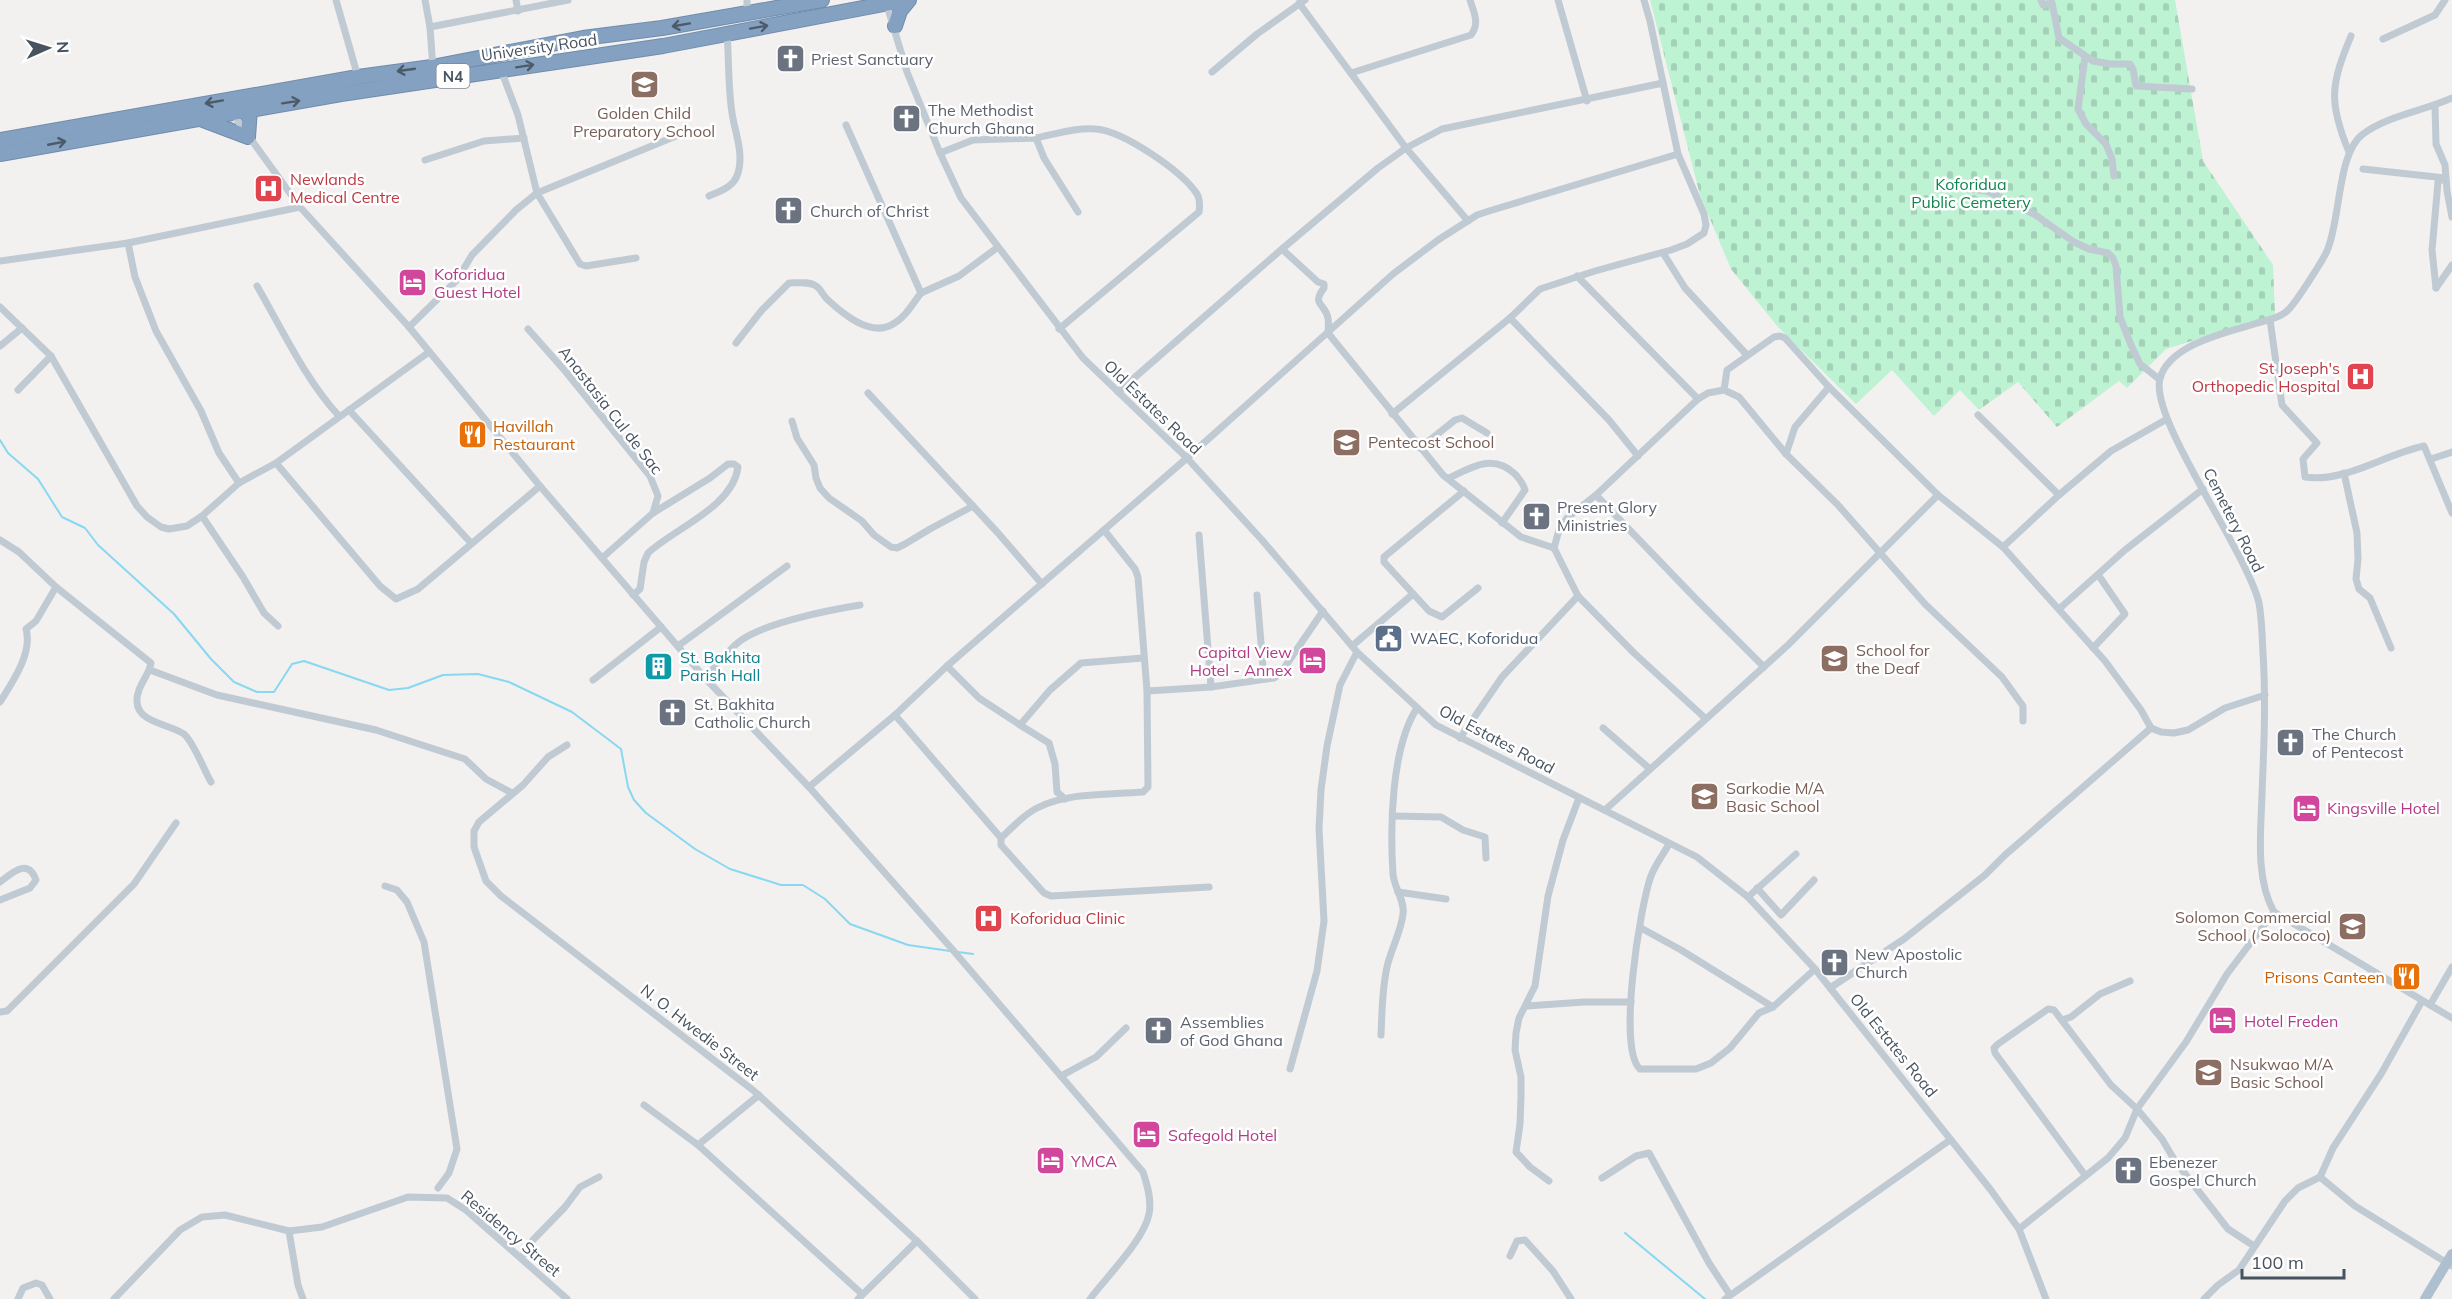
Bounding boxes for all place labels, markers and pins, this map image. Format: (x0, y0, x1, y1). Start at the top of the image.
church icon: Priest Sanctuary (774, 43, 806, 75)
place label: Priest Sanctuary (811, 49, 934, 69)
school or university icon: Golden Child Preparatory School (628, 69, 660, 101)
place label: The Methodist Church Ghana (928, 100, 1034, 138)
place label: Golden Child Preparatory School (573, 103, 715, 141)
church icon: The Methodist Church Ghana (891, 103, 923, 135)
place label: Newlands Medical Centre (290, 169, 400, 207)
hospital icon: Newlands Medical Centre (253, 172, 285, 204)
church icon: Church of Christ (773, 195, 805, 227)
place label: Church of Christ (810, 201, 929, 221)
place label: Koforidua Guest Hotel (434, 264, 521, 302)
hotel icon: Koforidua Guest Hotel (397, 267, 429, 299)
place label: St Joseph's Orthopedic Hospital (2192, 358, 2340, 396)
hospital icon: St Joseph's Orthopedic Hospital (2345, 361, 2377, 393)
place label: Havillah Restaurant (493, 416, 576, 454)
restaurant icon: Havillah Restaurant (456, 419, 488, 451)
school or university icon: Pentecost School (1331, 426, 1363, 458)
place label: Pentecost School (1368, 432, 1494, 452)
place label: Present Glory Ministries (1557, 497, 1657, 535)
church icon: Present Glory Ministries (1520, 500, 1552, 532)
public building icon: WAEC, Koforidua (1373, 622, 1405, 654)
place label: WAEC, Koforidua (1410, 628, 1538, 648)
place label: School for the Deaf (1856, 640, 1930, 678)
place label: Capital View Hotel - Annex (1190, 642, 1292, 680)
school or university icon: School for the Deaf (1819, 643, 1851, 675)
hotel icon: Capital View Hotel - Annex (1297, 645, 1329, 677)
place label: St. Bakhita Parish Hall (680, 647, 761, 685)
building icon: St. Bakhita Parish Hall (643, 650, 675, 682)
place label: St. Bakhita Catholic Church (694, 694, 811, 732)
church icon: St. Bakhita Catholic Church (657, 697, 689, 729)
place label: The Church of Pentecost (2312, 724, 2404, 762)
church icon: The Church of Pentecost (2275, 727, 2307, 759)
place label: Sarkodie M/A Basic School (1726, 778, 1825, 816)
school or university icon: Sarkodie M/A Basic School (1689, 781, 1721, 813)
hotel icon: Kingsville Hotel (2290, 792, 2322, 824)
place label: Kingsville Hotel (2327, 798, 2440, 818)
hospital icon: Koforidua Clinic (973, 902, 1005, 934)
place label: Solomon Commercial School ( Solococo) (2175, 907, 2331, 945)
place label: Koforidua Clinic (1010, 908, 1125, 928)
school or university icon: Solomon Commercial School ( Solococo) (2336, 910, 2368, 942)
place label: New Apostolic Church (1855, 944, 1962, 982)
church icon: New Apostolic Church (1818, 947, 1850, 979)
restaurant icon: Prisons Canteen (2390, 961, 2422, 993)
place label: Prisons Canteen (2265, 967, 2385, 987)
hotel icon: Hotel Freden (2207, 1005, 2239, 1037)
place label: Hotel Freden (2244, 1011, 2338, 1031)
place label: Assemblies of God Ghana (1180, 1012, 1283, 1050)
church icon: Assemblies of God Ghana (1143, 1015, 1175, 1047)
place label: Nsukwao M/A Basic School (2230, 1054, 2334, 1092)
school or university icon: Nsukwao M/A Basic School (2193, 1057, 2225, 1089)
hotel icon: Safegold Hotel (1131, 1119, 1163, 1151)
place label: Safegold Hotel (1168, 1125, 1277, 1145)
hotel icon: YMCA (1034, 1145, 1066, 1177)
place label: YMCA (1070, 1151, 1117, 1171)
place label: Ebenezer Gospel Church (2149, 1152, 2257, 1190)
church icon: Ebenezer Gospel Church (2112, 1155, 2144, 1187)

